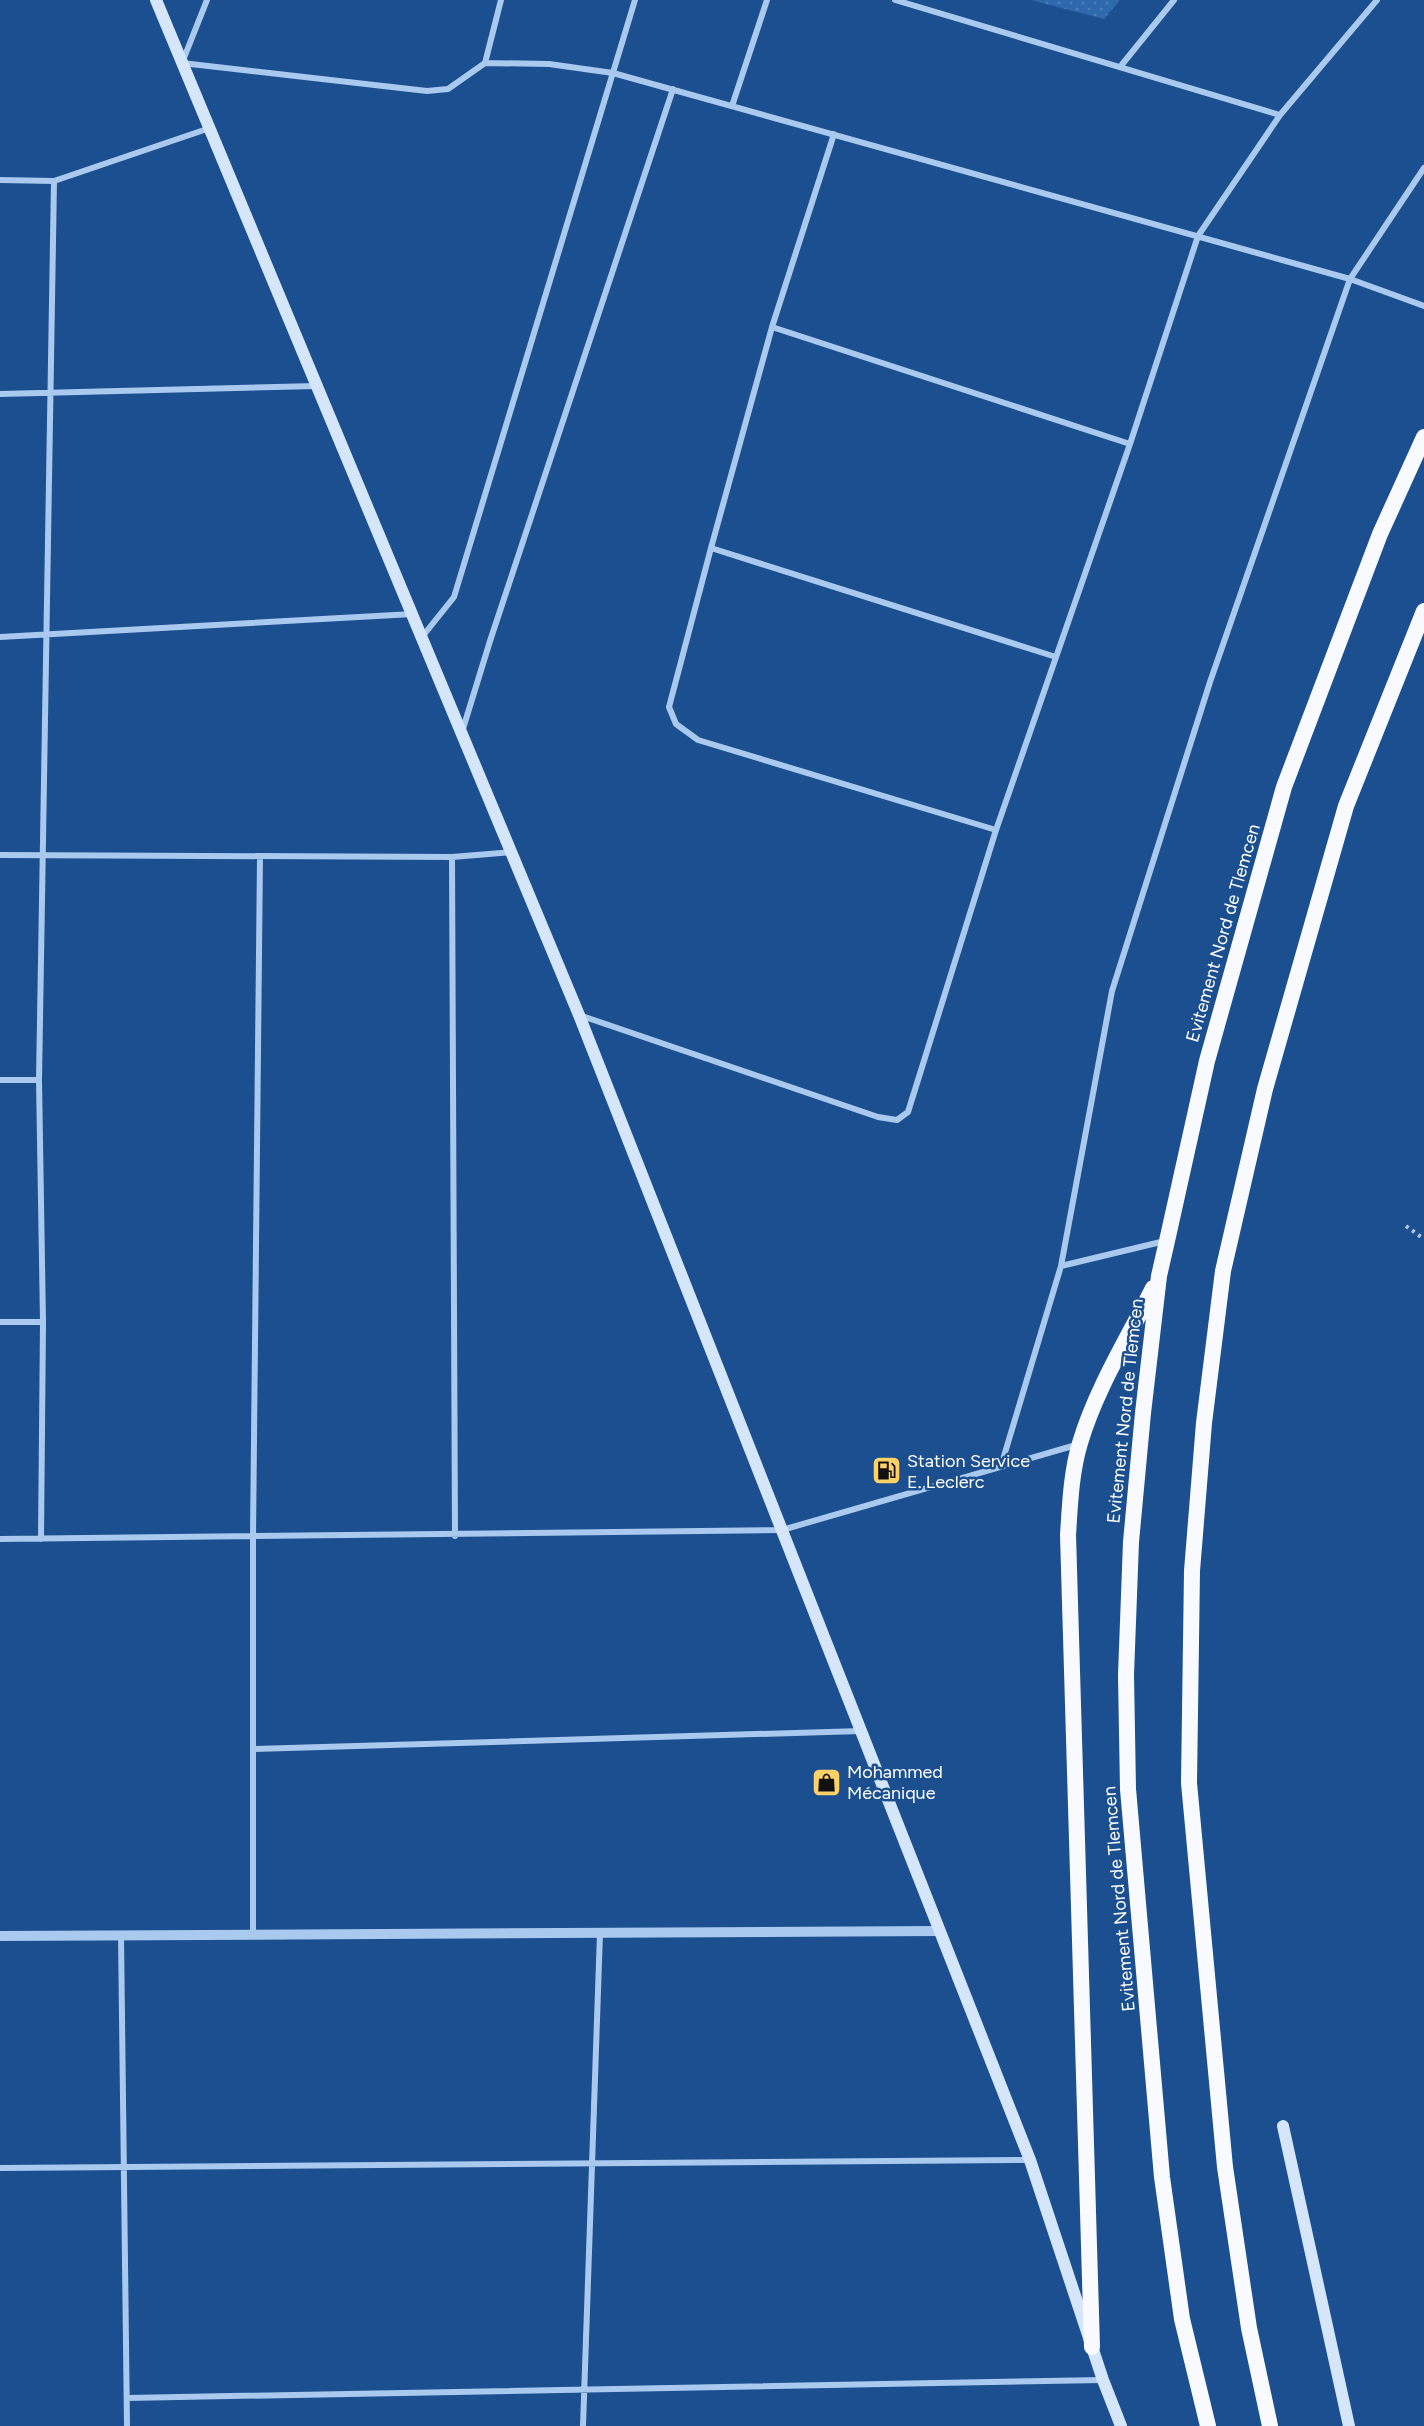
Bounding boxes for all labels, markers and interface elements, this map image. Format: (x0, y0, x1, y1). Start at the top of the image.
street label: Evitement Nord de Tlemcen (1181, 821, 1265, 1045)
street label: Evitement Nord de Tlemcen (1102, 1297, 1148, 1525)
place label: Station Service E. Leclerc (907, 1450, 1030, 1493)
fuel station icon: Station Service E. Leclerc (870, 1455, 902, 1487)
place label: Mohammed Mécanique (847, 1761, 943, 1804)
shop icon: Mohammed Mécanique (810, 1766, 842, 1798)
street label: Evitement Nord de Tlemcen (1098, 1785, 1140, 2013)

